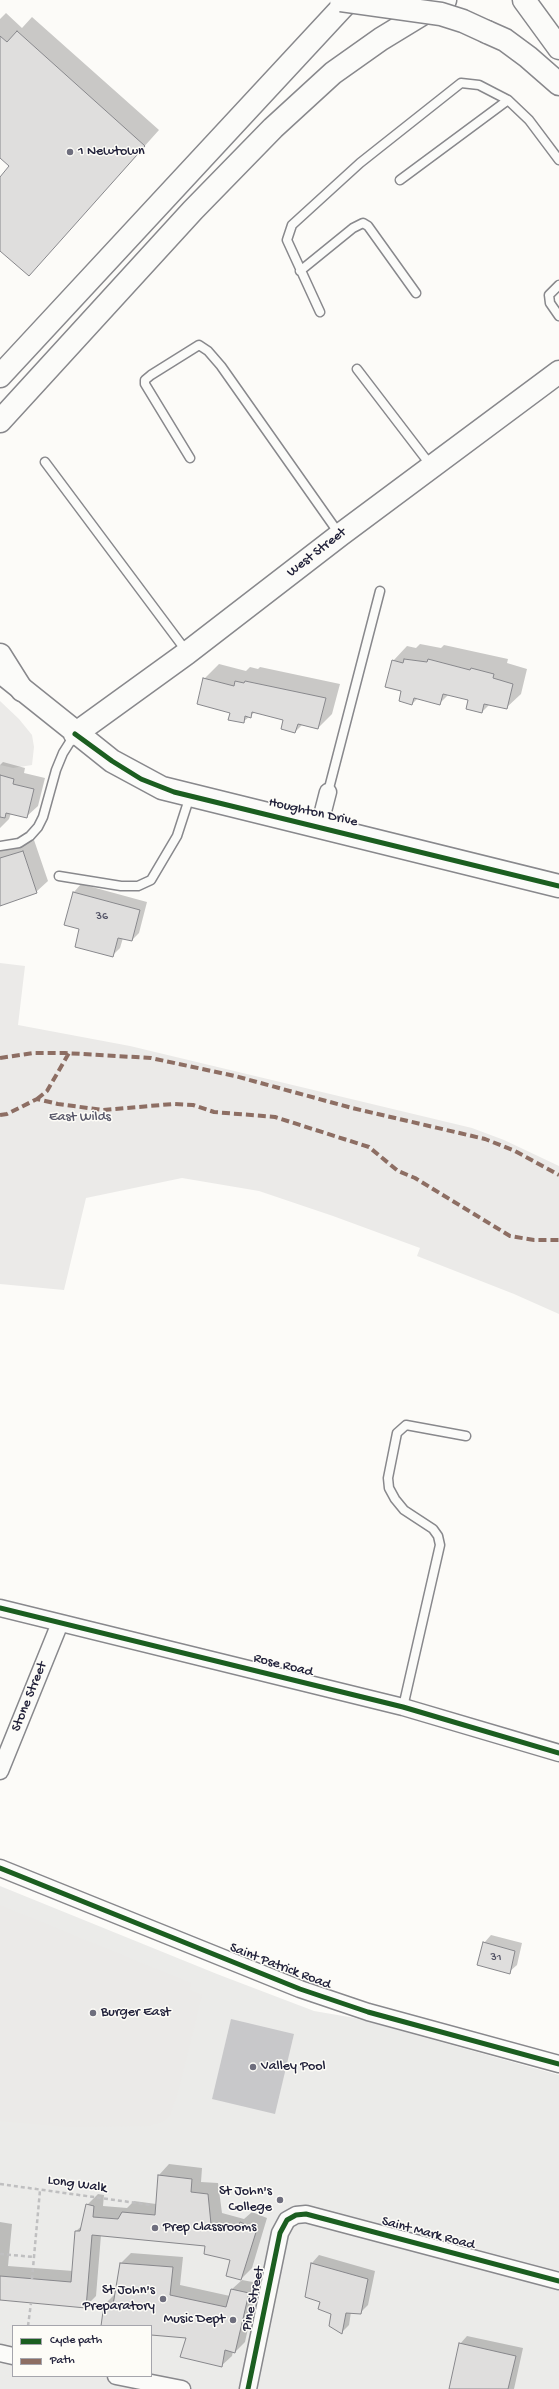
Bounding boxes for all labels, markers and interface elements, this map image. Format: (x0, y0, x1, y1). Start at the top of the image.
place label: 1 Newtown (78, 144, 145, 160)
marker: 1 Newtown (65, 147, 75, 157)
street label: West Street (284, 525, 350, 581)
street label: Houghton Drive (267, 795, 359, 831)
house number: 36 (96, 910, 108, 924)
park label: East Wilds (49, 1110, 111, 1126)
street label: Rose Road (251, 1650, 315, 1682)
street label: Stone Street (8, 1660, 52, 1734)
street label: Saint Patrick Road (227, 1940, 333, 1994)
house number: 31 (490, 1951, 502, 1965)
place label: Burger East (101, 2005, 171, 2021)
marker: Burger East (88, 2008, 98, 2018)
place label: Valley Pool (261, 2059, 325, 2075)
marker: Valley Pool (248, 2062, 258, 2072)
street label: Long Walk (46, 2173, 108, 2197)
place label: St John's College (219, 2184, 272, 2216)
marker: St John's College (275, 2195, 285, 2205)
street label: Saint Mark Road (380, 2214, 476, 2254)
place label: Prep Classrooms (163, 2220, 256, 2236)
marker: Prep Classrooms (150, 2223, 160, 2233)
street label: Pine Street (239, 2265, 269, 2333)
place label: St John's Preparatory (83, 2283, 155, 2316)
marker: St John's Preparatory (158, 2294, 168, 2304)
place label: Music Dept (163, 2312, 225, 2328)
marker: Music Dept (228, 2315, 238, 2325)
legend (12, 2325, 152, 2377)
text: Cycle path (50, 2334, 102, 2348)
text: Path (50, 2354, 75, 2368)

